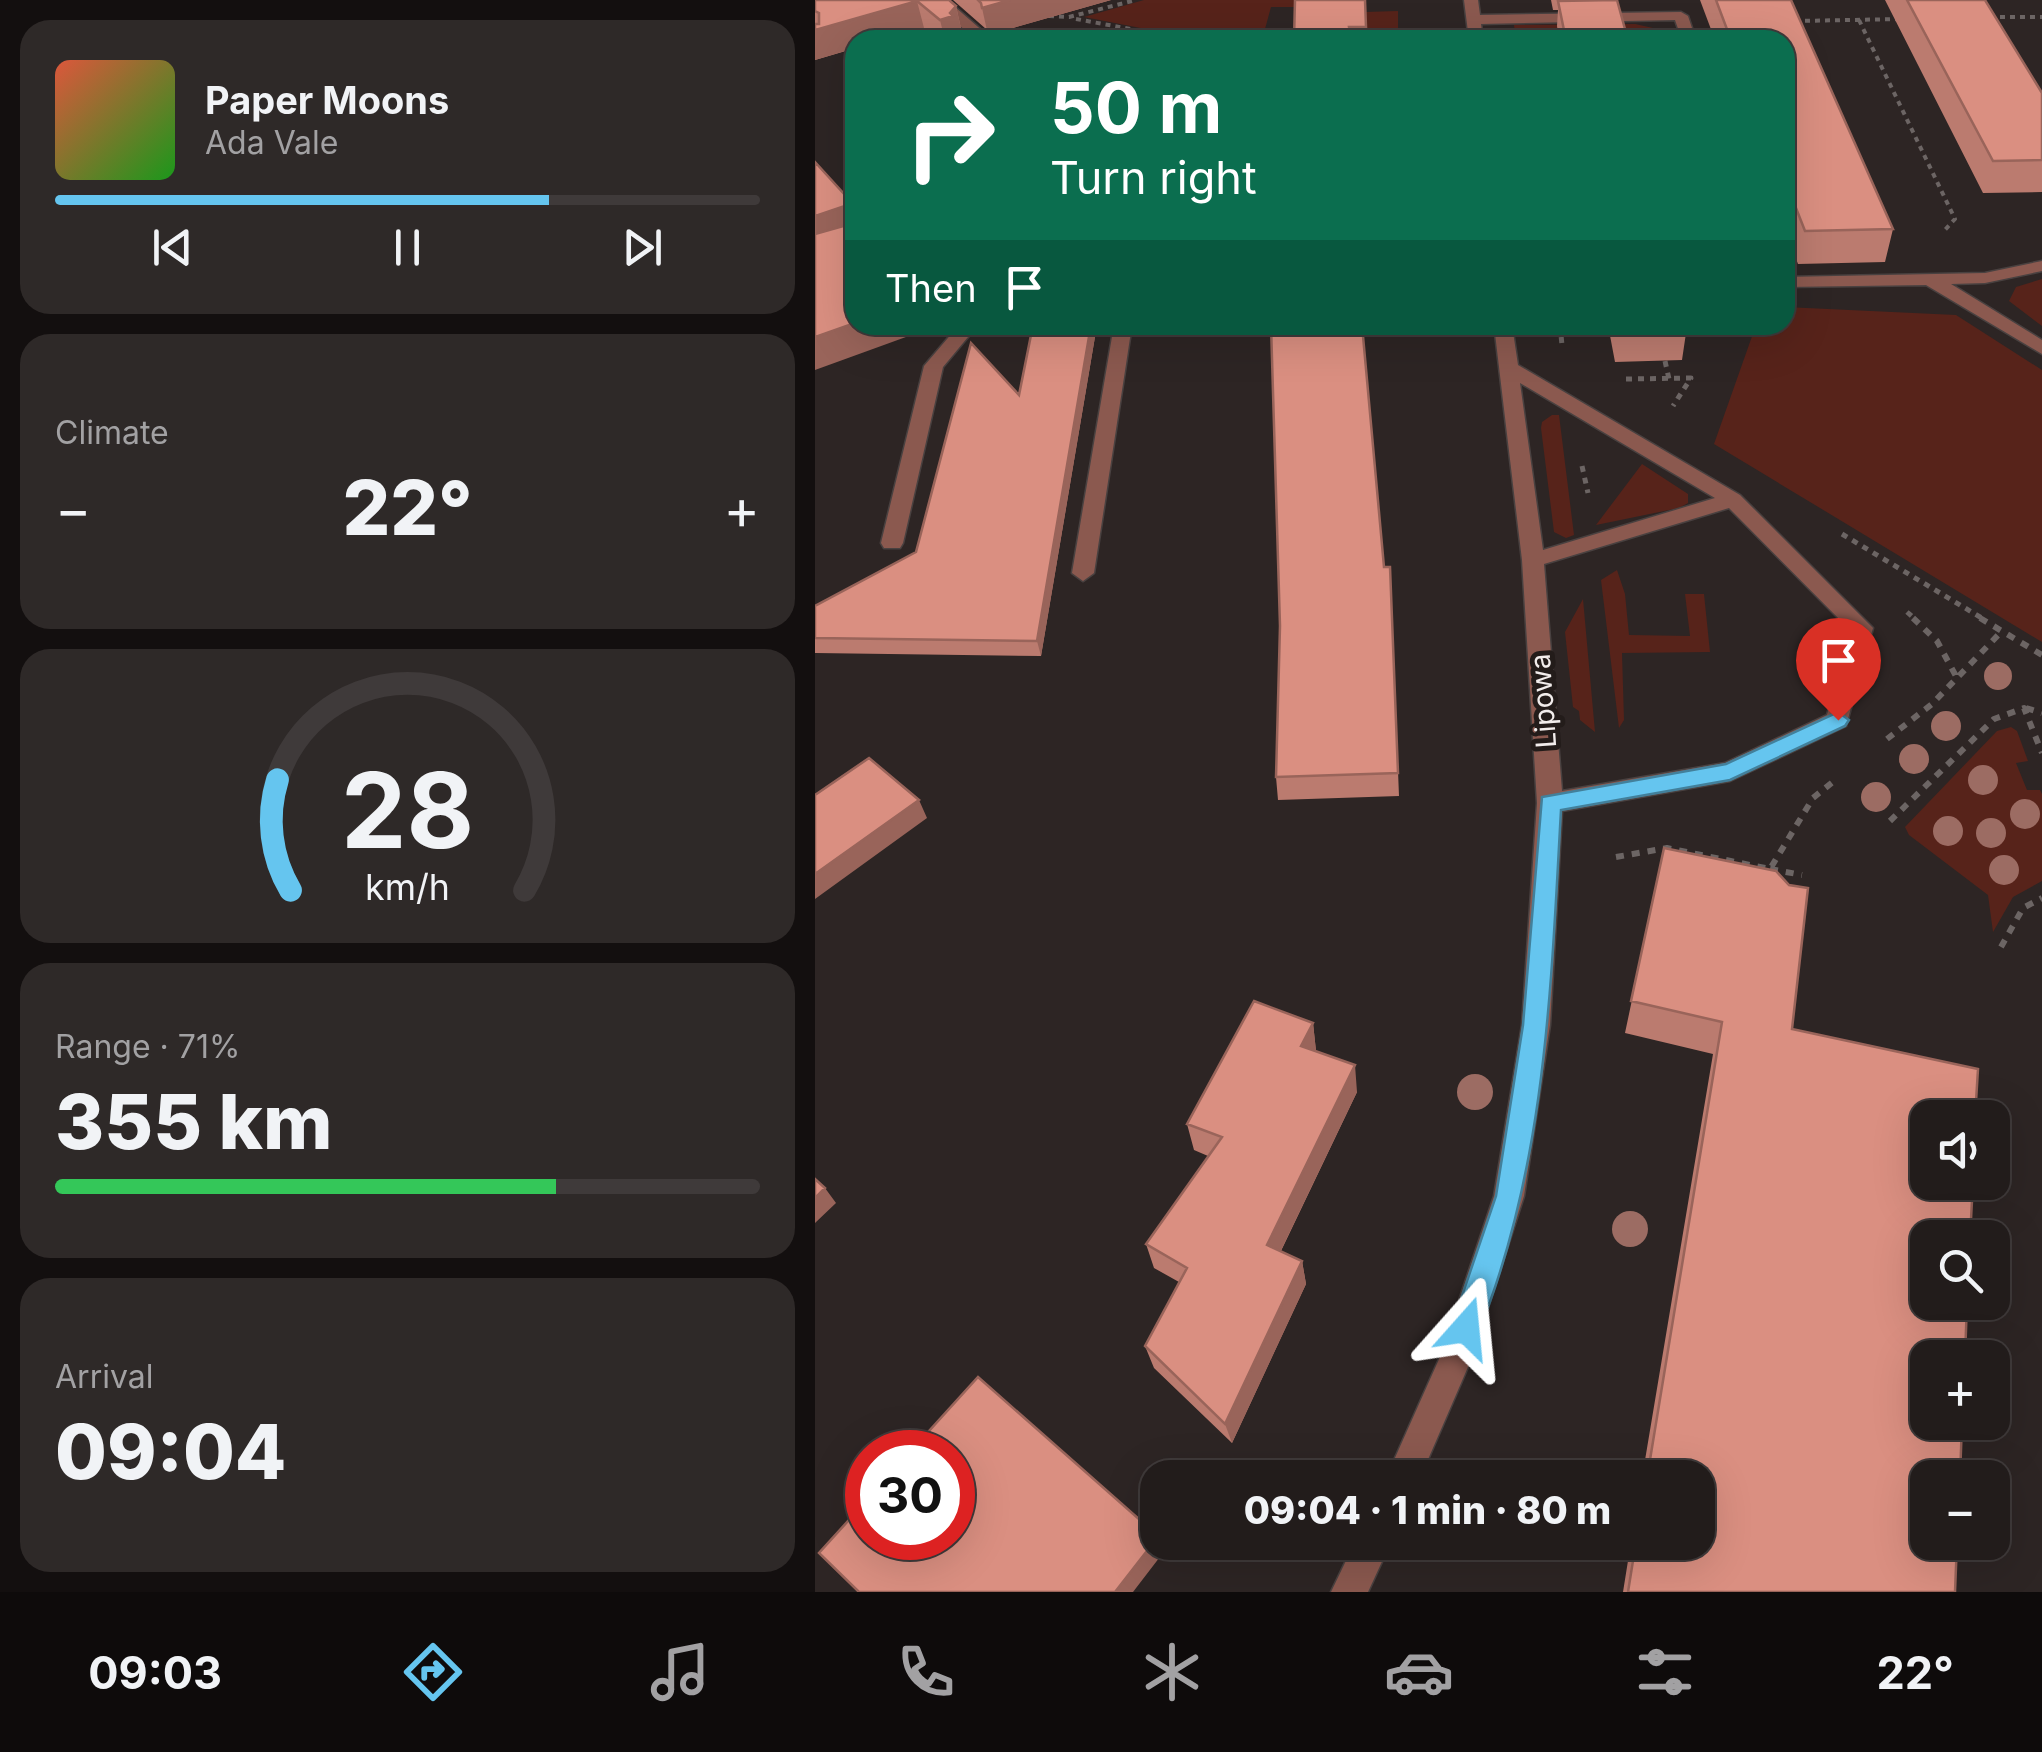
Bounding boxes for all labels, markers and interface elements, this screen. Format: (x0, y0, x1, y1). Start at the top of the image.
text: 50 m (1050, 65, 1222, 150)
icon: right (885, 70, 1015, 200)
text: Paper Moons (205, 77, 449, 123)
text: Ada Vale (205, 123, 338, 162)
text: Turn right (1050, 150, 1257, 205)
icon: previous (145, 220, 200, 275)
icon: pause (380, 220, 435, 275)
icon: next (615, 220, 670, 275)
icon: arrive (997, 260, 1052, 315)
text: Then (885, 265, 977, 311)
text: Climate (55, 413, 169, 452)
text: 22° (342, 462, 473, 553)
text: − (55, 476, 91, 542)
text: + (724, 476, 760, 542)
pin (1796, 618, 1881, 721)
icon: arrive (1811, 633, 1866, 688)
street label: Lipowa (1523, 653, 1563, 749)
text: 28 (341, 747, 474, 873)
text: km/h (365, 865, 450, 909)
text: Range · 71% (55, 1027, 240, 1066)
text: 355 km (55, 1076, 332, 1167)
map controls (1910, 1100, 2010, 1560)
button: sound (1910, 1100, 2010, 1200)
button: search (1910, 1220, 2010, 1320)
position arrow (1414, 1276, 1518, 1380)
button: + (1910, 1340, 2010, 1440)
text: Arrival (55, 1357, 153, 1396)
text: 09:04 (55, 1406, 286, 1497)
speed limit sign: 30 (845, 1430, 975, 1560)
button: − (1910, 1460, 2010, 1560)
text: 09:04 · 1 min · 80 m (1244, 1487, 1611, 1533)
icon: directions (398, 1637, 468, 1707)
icon: music (645, 1637, 715, 1707)
icon: phone (891, 1637, 961, 1707)
icon: climate (1137, 1637, 1207, 1707)
icon: car (1384, 1637, 1454, 1707)
icon: filters (1630, 1637, 1700, 1707)
text: 09:03 (88, 1645, 222, 1700)
text: 22° (1876, 1645, 1954, 1700)

